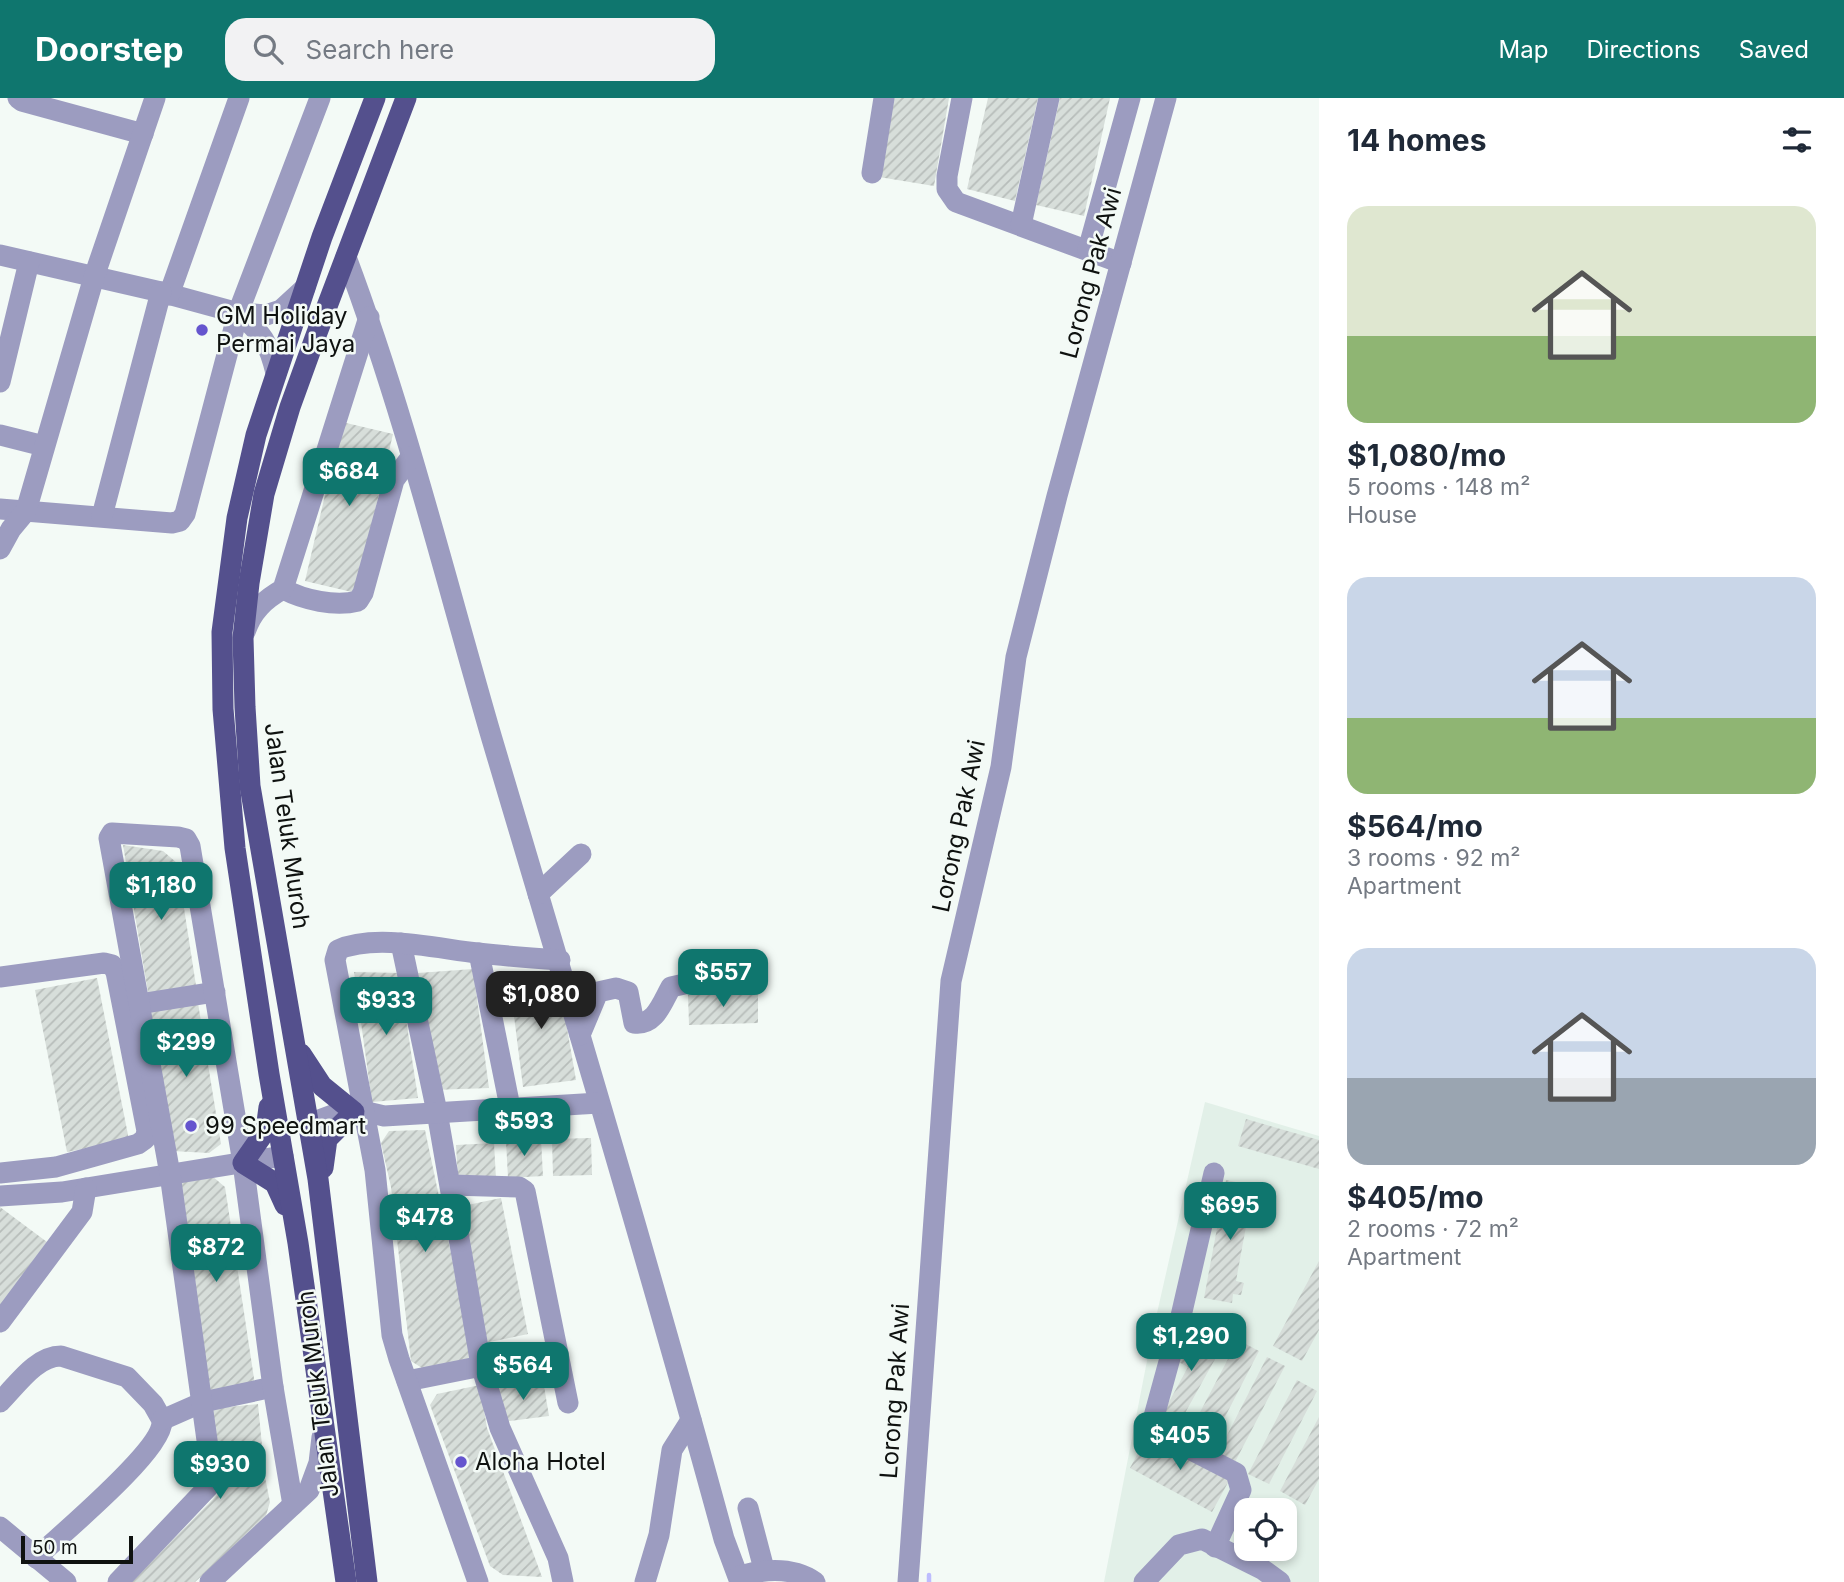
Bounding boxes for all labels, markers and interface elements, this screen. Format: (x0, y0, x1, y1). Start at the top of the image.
search box (225, 18, 715, 81)
text: Doorstep (35, 29, 183, 69)
icon: search (249, 30, 287, 68)
text: Search here (305, 34, 454, 65)
text: Map (1499, 35, 1548, 64)
text: Directions (1586, 35, 1701, 64)
text: Saved (1739, 35, 1809, 64)
icon: filters (1778, 121, 1816, 159)
text: 14 homes (1347, 122, 1486, 158)
street label: Lorong Pak Awi (1054, 184, 1127, 362)
icon: home (1519, 252, 1645, 378)
place label: GM Holiday Permai Jaya (216, 301, 355, 358)
marker: GM Holiday Permai Jaya (194, 322, 210, 338)
text: $1,080/mo (1347, 437, 1506, 473)
pin: $684 (308, 448, 390, 508)
text: $684 (319, 457, 379, 485)
text: 5 rooms · 148 m² (1347, 473, 1530, 501)
text: House (1347, 501, 1417, 529)
icon: home (1519, 623, 1645, 749)
street label: Jalan Teluk Muroh (259, 721, 316, 931)
street label: Lorong Pak Awi (926, 737, 991, 915)
text: $564/mo (1347, 808, 1483, 844)
text: 3 rooms · 92 m² (1347, 844, 1520, 872)
pin: $1,180 (104, 862, 218, 922)
text: $1,180 (126, 871, 196, 899)
text: Apartment (1347, 872, 1461, 900)
pin: $557 (682, 950, 764, 1009)
text: $557 (694, 958, 752, 986)
pin: $1,080 (484, 972, 598, 1031)
pin: $933 (345, 978, 427, 1037)
text: $1,080 (502, 980, 580, 1008)
text: $933 (356, 986, 416, 1014)
icon: home (1519, 994, 1645, 1120)
pin: $299 (145, 1020, 227, 1079)
text: $299 (156, 1028, 216, 1056)
pin: $593 (483, 1098, 565, 1158)
text: $593 (494, 1107, 554, 1135)
place label: 99 Speedmart (205, 1111, 366, 1140)
marker: 99 Speedmart (183, 1118, 199, 1134)
text: $405/mo (1347, 1179, 1484, 1215)
pin: $695 (1189, 1182, 1271, 1242)
text: $695 (1200, 1191, 1260, 1219)
pin: $478 (384, 1194, 466, 1254)
text: $478 (396, 1203, 454, 1231)
text: 2 rooms · 72 m² (1347, 1215, 1519, 1243)
pin: $872 (175, 1224, 257, 1284)
text: $872 (187, 1233, 245, 1261)
text: Apartment (1347, 1243, 1461, 1271)
street label: Jalan Teluk Muroh (290, 1289, 345, 1499)
street label: Lorong Pak Awi (874, 1302, 915, 1480)
pin: $1,290 (1134, 1314, 1248, 1373)
text: $1,290 (1152, 1322, 1230, 1350)
pin: $564 (482, 1342, 564, 1402)
text: $564 (493, 1351, 553, 1379)
pin: $405 (1139, 1412, 1221, 1472)
text: $405 (1150, 1421, 1210, 1449)
pin: $930 (179, 1442, 261, 1501)
place label: Aloha Hotel (475, 1447, 606, 1476)
text: $930 (190, 1450, 250, 1478)
marker: Aloha Hotel (453, 1454, 469, 1470)
map controls (1234, 1498, 1297, 1561)
button: locate (1234, 1498, 1297, 1561)
scale bar (21, 1533, 133, 1565)
text: 50 m (32, 1536, 78, 1559)

